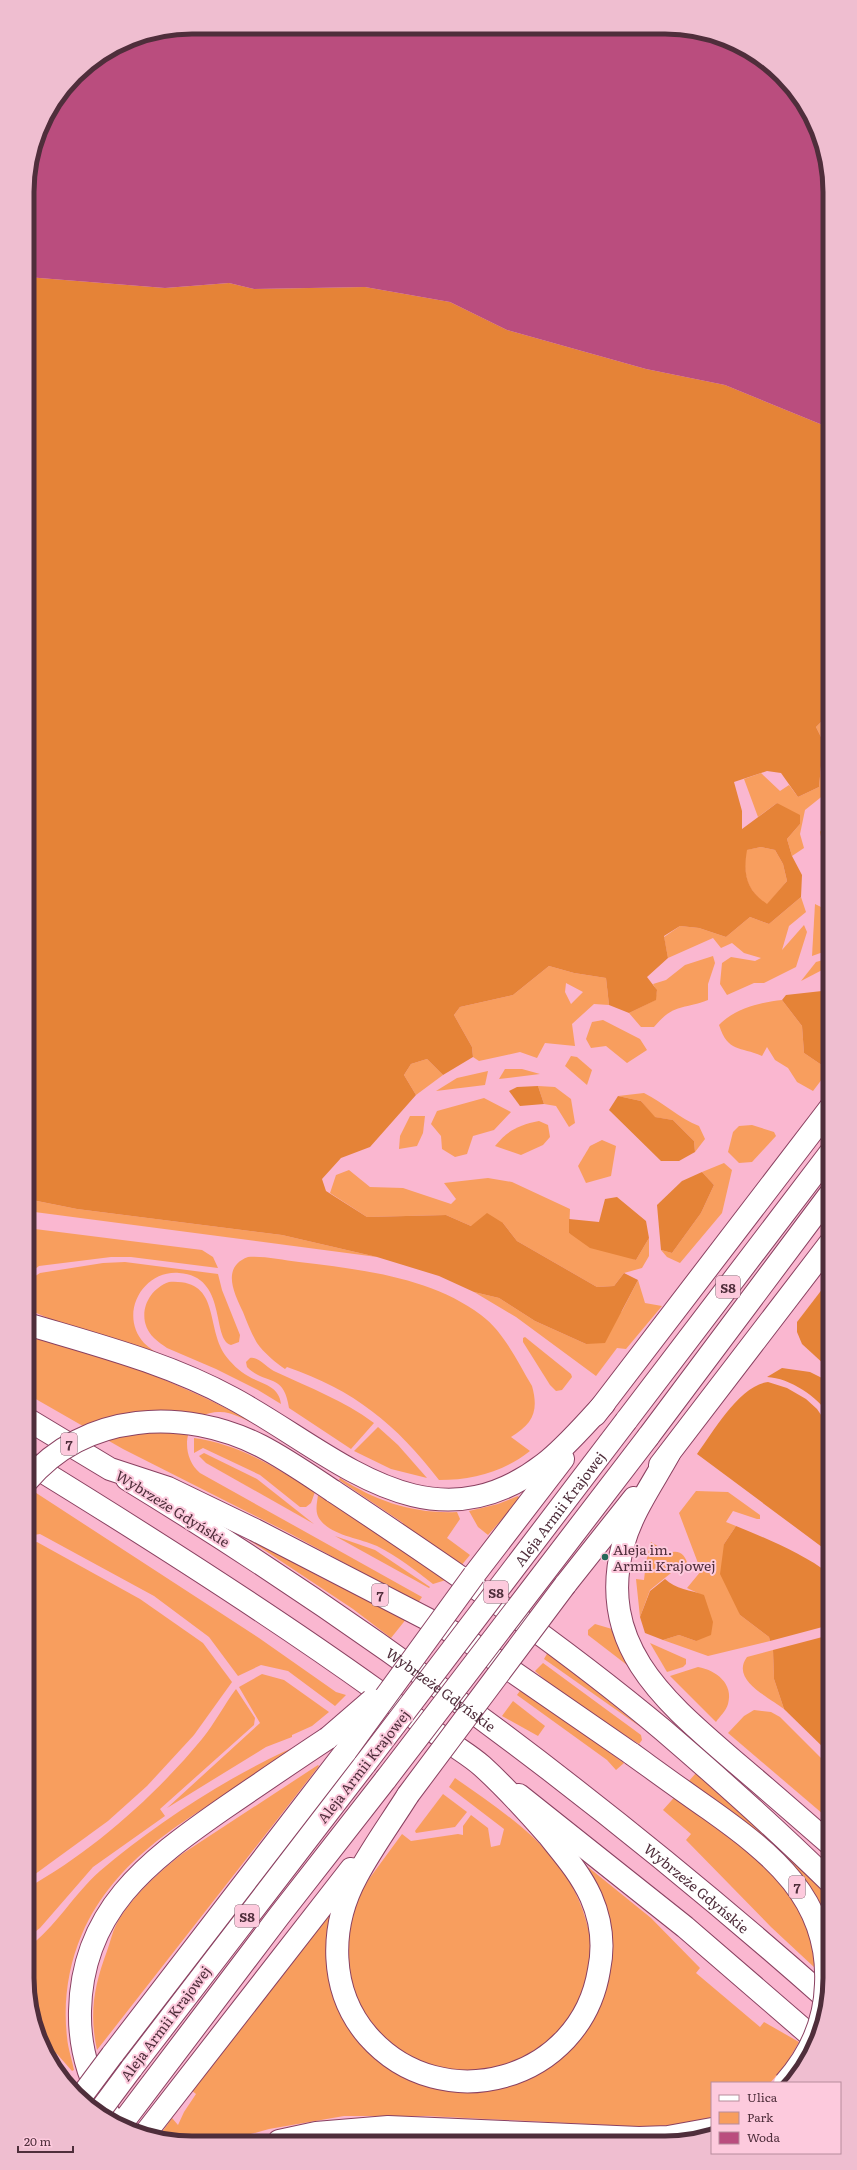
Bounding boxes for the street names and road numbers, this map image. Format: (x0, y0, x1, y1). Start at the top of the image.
road number: S8 (716, 1276, 740, 1298)
road number: 7 (61, 1433, 77, 1455)
street label: Aleja Armii Krajowej (509, 1447, 610, 1570)
street label: Wybrzeże Gdyńskie (112, 1465, 234, 1551)
road number: S8 (484, 1581, 508, 1603)
road number: 7 (372, 1584, 388, 1606)
street label: Wybrzeże Gdyńskie (382, 1642, 500, 1736)
street label: Aleja Armii Krajowej (312, 1705, 414, 1827)
street label: Wybrzeże Gdyńskie (640, 1838, 754, 1937)
road number: 7 (789, 1876, 805, 1898)
road number: S8 (235, 1905, 259, 1927)
street label: Aleja Armii Krajowej (115, 1961, 215, 2085)

